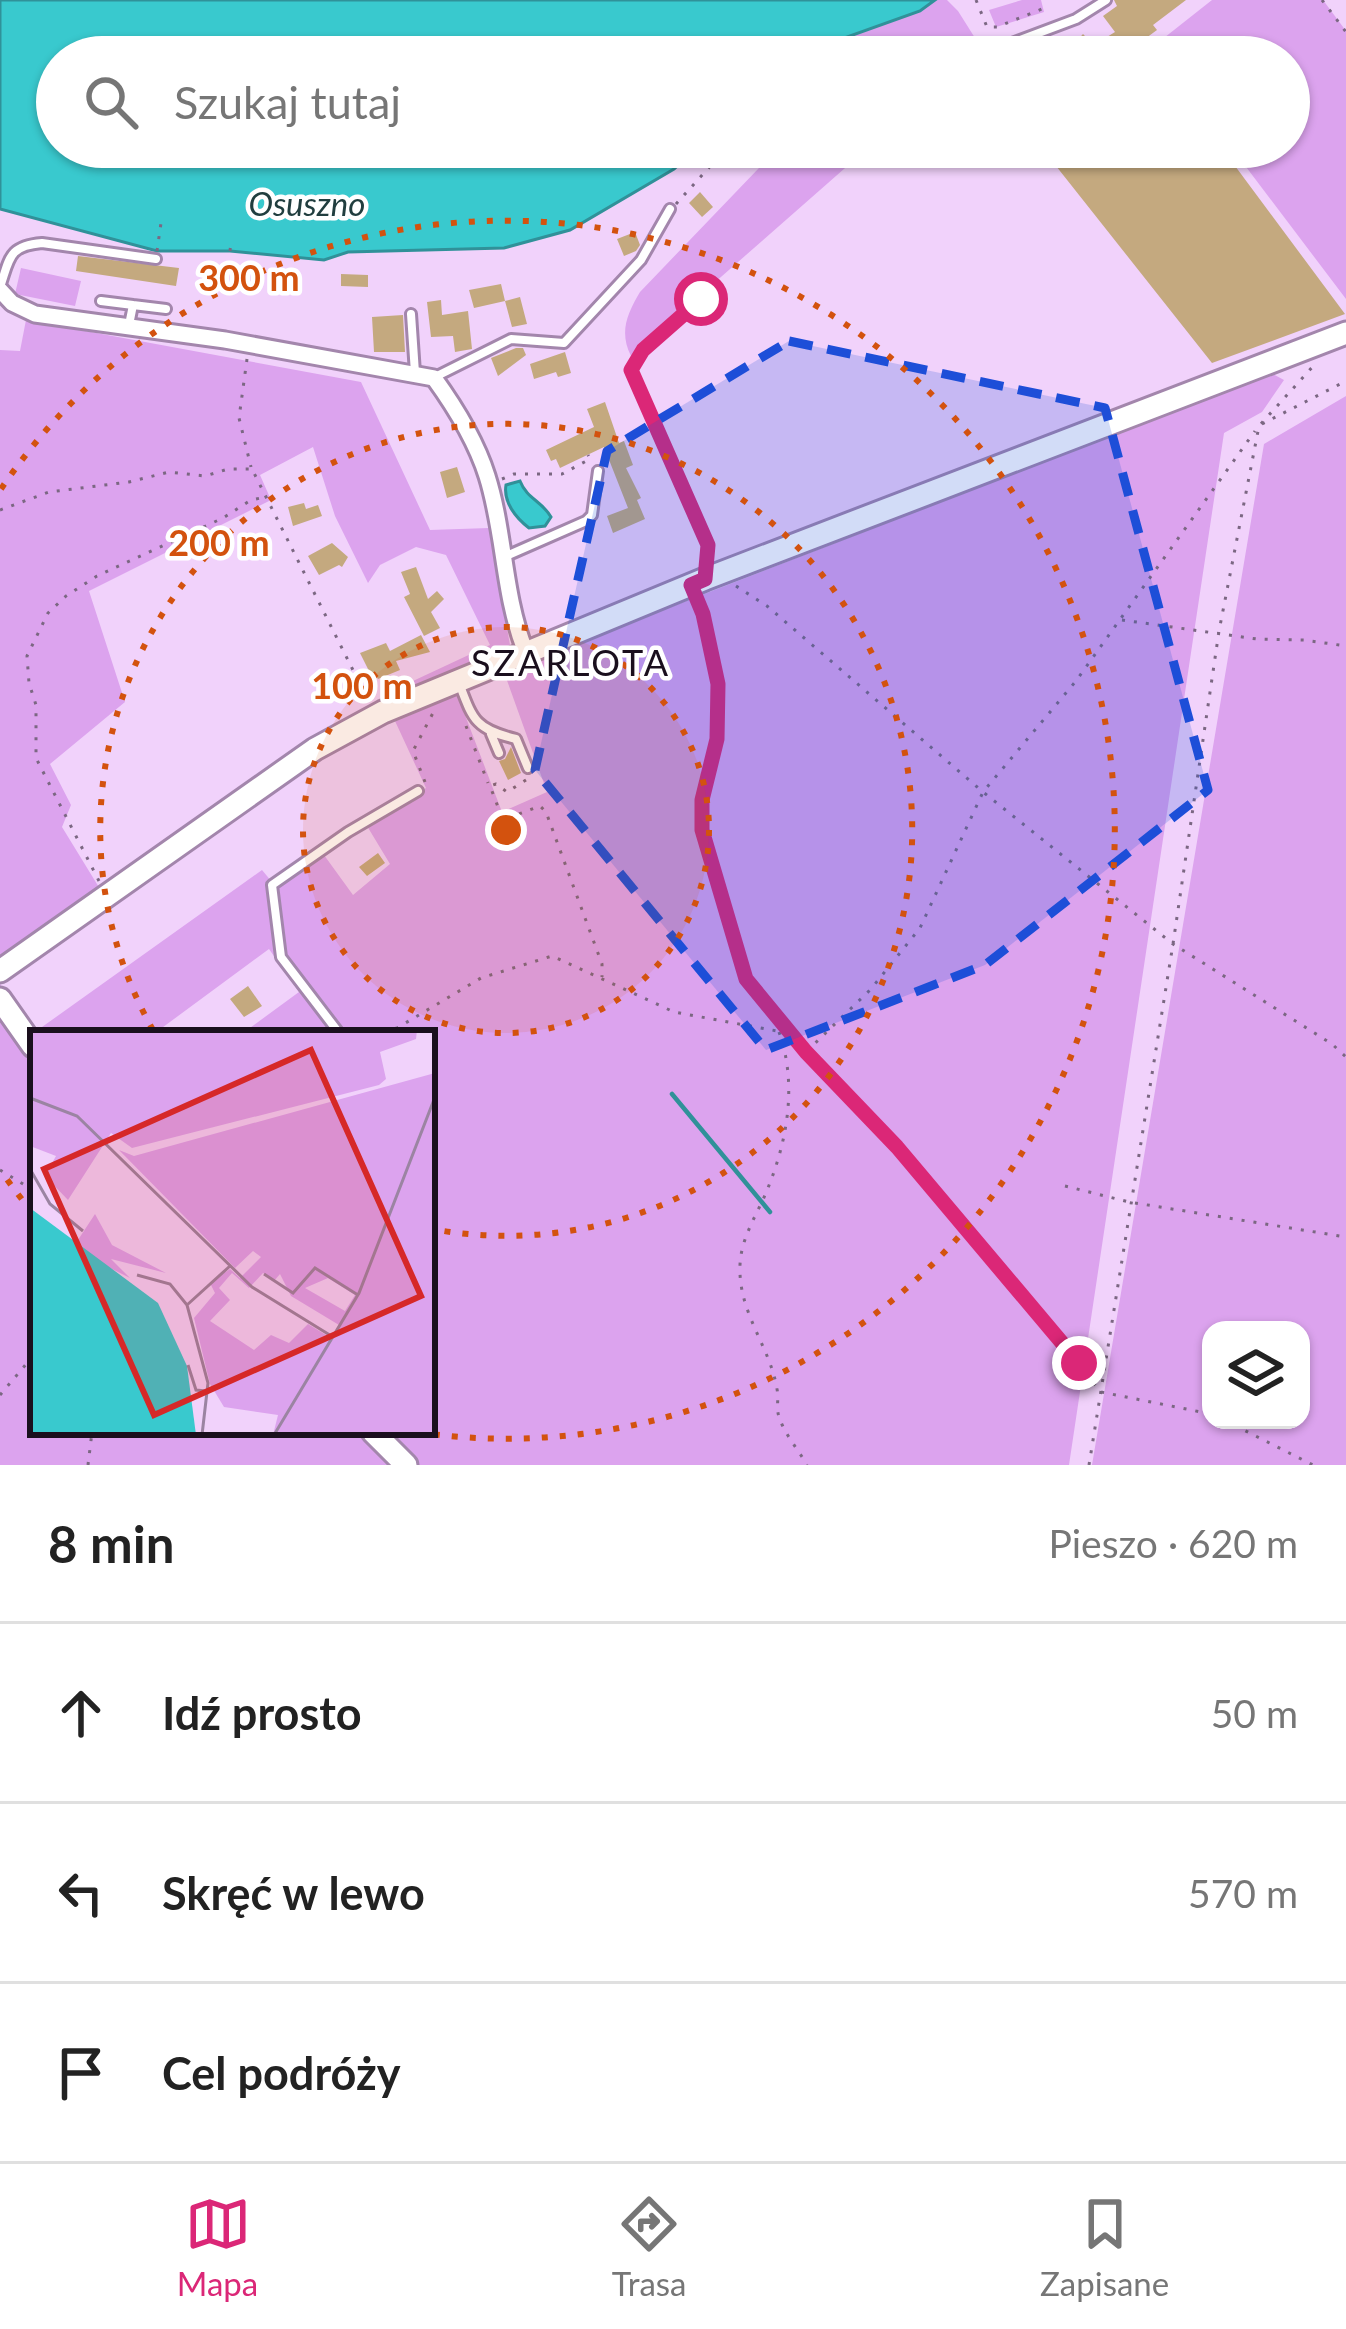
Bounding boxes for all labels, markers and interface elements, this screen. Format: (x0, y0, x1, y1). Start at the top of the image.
search box (36, 36, 1310, 168)
icon: search (78, 69, 144, 135)
text: Szukaj tutaj (174, 75, 401, 129)
water label: Osuszno (249, 183, 365, 223)
text: 300 m (198, 255, 300, 299)
route start (674, 272, 728, 326)
text: 200 m (168, 520, 270, 564)
district label: SZARLOTA (471, 640, 671, 684)
text: 100 m (311, 663, 413, 707)
centre of rings (485, 809, 527, 851)
inset map (30, 1030, 435, 1435)
map controls (1202, 1321, 1310, 1429)
button: layers (1202, 1321, 1310, 1429)
route end (1052, 1336, 1106, 1390)
text: 8 min (48, 1513, 174, 1574)
text: Pieszo · 620 m (1048, 1520, 1298, 1566)
icon: ahead (48, 1680, 114, 1746)
text: Idź prosto (162, 1686, 362, 1740)
text: 50 m (1211, 1690, 1298, 1736)
icon: left (48, 1860, 114, 1926)
text: Skręć w lewo (162, 1866, 425, 1920)
text: 570 m (1188, 1870, 1298, 1916)
icon: arrive (48, 2040, 114, 2106)
text: Cel podróży (162, 2046, 400, 2100)
tab: Mapa (177, 2191, 258, 2303)
tab: Trasa (612, 2191, 687, 2303)
tab: Zapisane (1040, 2191, 1169, 2303)

